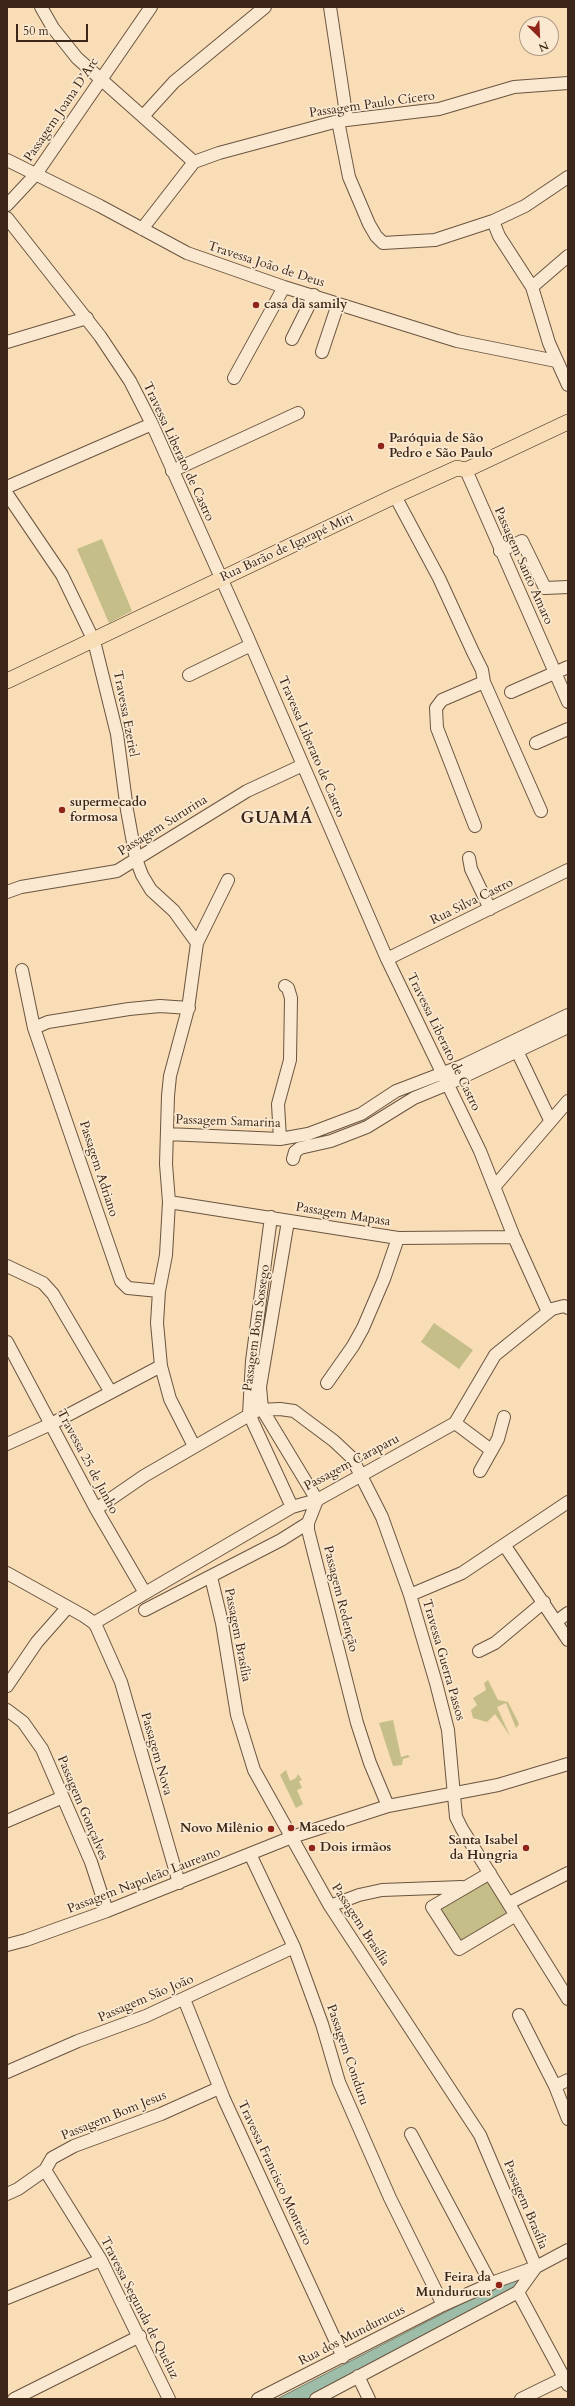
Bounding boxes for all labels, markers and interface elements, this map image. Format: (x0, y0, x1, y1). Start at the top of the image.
scale bar (18, 16, 90, 42)
north arrow (519, 16, 559, 56)
text: 50 m (23, 23, 49, 39)
text: N (536, 38, 551, 55)
street label: Passagem Joana D’Arc (21, 55, 103, 165)
street label: Passagem Paulo Cícero (308, 88, 436, 122)
street label: Travessa João de Deus (206, 239, 326, 291)
place label: casa da samily (264, 297, 347, 313)
marker: casa da samily (251, 300, 261, 310)
street label: Travessa Liberato de Castro (139, 380, 217, 524)
place label: Paróquia de São Pedro e São Paulo (389, 431, 493, 462)
marker: Paróquia de São Pedro e São Paulo (376, 441, 386, 451)
street label: Passagem Santo Amaro (490, 505, 556, 627)
street label: Rua Barão de Igarapé Miri (218, 510, 356, 586)
street label: Travessa Ezeriel (109, 670, 141, 758)
street label: Travessa Liberato de Castro (274, 674, 348, 820)
street label: Passagem Sururina (116, 792, 210, 860)
place label: supermecado formosa (70, 795, 147, 826)
marker: supermecado formosa (57, 805, 67, 815)
district label: GUAMÁ (240, 809, 314, 829)
street label: Rua Silva Castro (428, 875, 516, 929)
street label: Travessa Liberato de Castro (403, 970, 483, 1114)
street label: Passagem Samarina (175, 1112, 281, 1132)
street label: Passagem Adriano (75, 1119, 121, 1219)
street label: Passagem Mapasa (295, 1200, 391, 1230)
street label: Passagem Bom Sossego (240, 1263, 274, 1393)
street label: Travessa 25 de Junho (53, 1407, 121, 1517)
street label: Passagem Caraparu (302, 1431, 402, 1495)
street label: Passagem Redenção (319, 1544, 361, 1654)
street label: Passagem Brasília (220, 1587, 254, 1683)
street label: Travessa Guerra Passos (418, 1598, 468, 1722)
street label: Passagem Nova (137, 1711, 175, 1797)
street label: Passagem Gonçalves (53, 1754, 111, 1862)
place label: Macedo (299, 1820, 345, 1836)
place label: Novo Milênio (180, 1821, 263, 1837)
marker: Macedo (286, 1823, 296, 1833)
marker: Novo Milênio (266, 1824, 276, 1834)
place label: Santa Isabel da Hungria (449, 1833, 518, 1864)
place label: Dois irmãos (320, 1840, 391, 1856)
marker: Dois irmãos (307, 1843, 317, 1853)
marker: Santa Isabel da Hungria (521, 1843, 531, 1853)
street label: Passagem Napoleão Laureano (65, 1845, 223, 1917)
street label: Passagem Brasília (328, 1881, 392, 1969)
street label: Passagem São João (96, 1972, 196, 2026)
street label: Passagem Conduru (322, 2003, 372, 2107)
street label: Passagem Bom Jesus (59, 2088, 169, 2144)
street label: Travessa Francisco Monteiro (234, 2098, 314, 2248)
street label: Passagem Brasília (499, 2158, 551, 2252)
street label: Travessa Segunda de Queluz (96, 2234, 182, 2382)
place label: Feira da Mundurucus (416, 2270, 491, 2301)
marker: Feira da Mundurucus (494, 2280, 504, 2290)
street label: Rua dos Mundurucus (296, 2302, 408, 2370)

